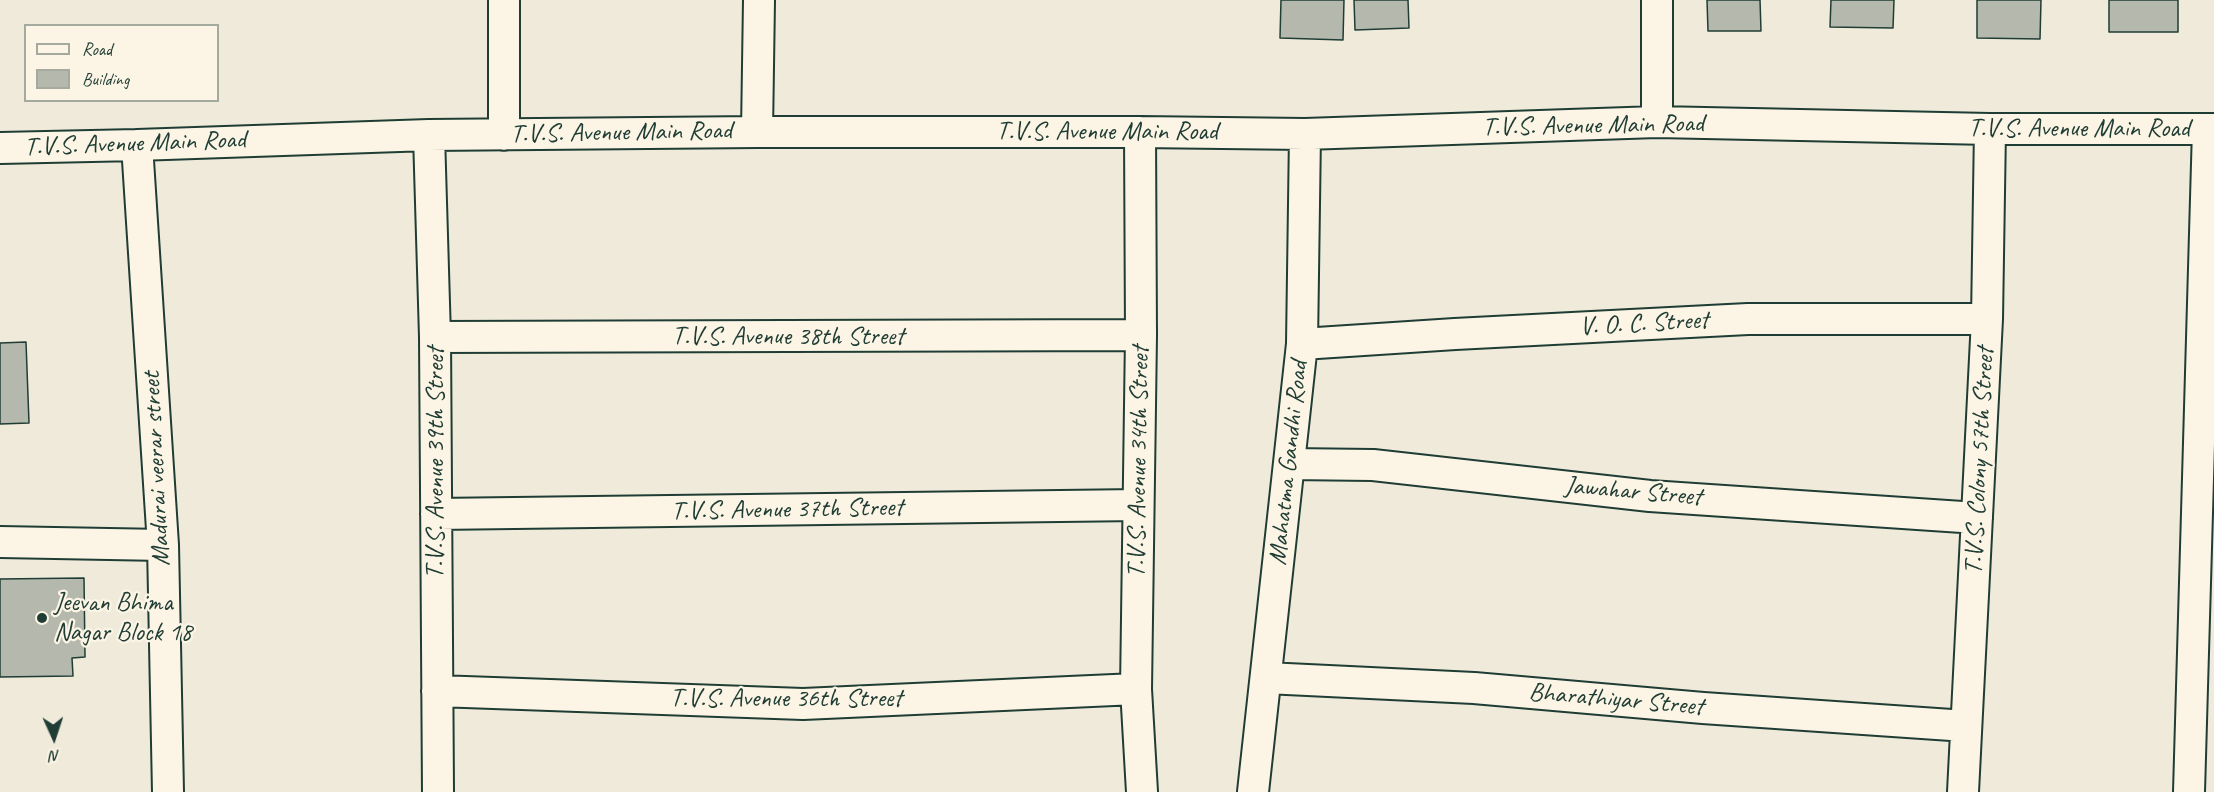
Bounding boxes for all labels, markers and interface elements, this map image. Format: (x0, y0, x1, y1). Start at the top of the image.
legend (24, 24, 219, 102)
text: Road (82, 38, 112, 60)
text: Building (82, 68, 129, 90)
street label: T.V.S. Avenue Main Road (1482, 108, 1704, 144)
street label: T.V.S. Avenue Main Road (1968, 113, 2190, 145)
street label: T.V.S. Avenue Main Road (510, 115, 732, 151)
street label: T.V.S. Avenue Main Road (996, 116, 1218, 148)
street label: T.V.S. Avenue Main Road (24, 125, 246, 163)
street label: V. O. C. Street (1579, 305, 1709, 343)
street label: T.V.S. Avenue 38th Street (672, 321, 904, 353)
street label: T.V.S. Avenue 34th Street (1121, 346, 1157, 578)
street label: T.V.S. Avenue 39th Street (420, 347, 452, 579)
street label: T.V.S. Colony 57th Street (1958, 347, 2002, 575)
street label: Mahatma Gandhi Road (1263, 359, 1315, 567)
street label: Madurai veerar street (136, 371, 178, 567)
street label: Jawahar Street (1563, 470, 1703, 514)
street label: T.V.S. Avenue 37th Street (671, 492, 903, 528)
place label: Jeevan Bhima Nagar Block 18 (54, 587, 192, 648)
marker: Jeevan Bhima Nagar Block 18 (35, 611, 49, 625)
street label: Bharathiyar Street (1528, 677, 1704, 723)
street label: T.V.S. Avenue 36th Street (670, 683, 902, 715)
north arrow (24, 708, 84, 768)
text: N (49, 746, 60, 766)

